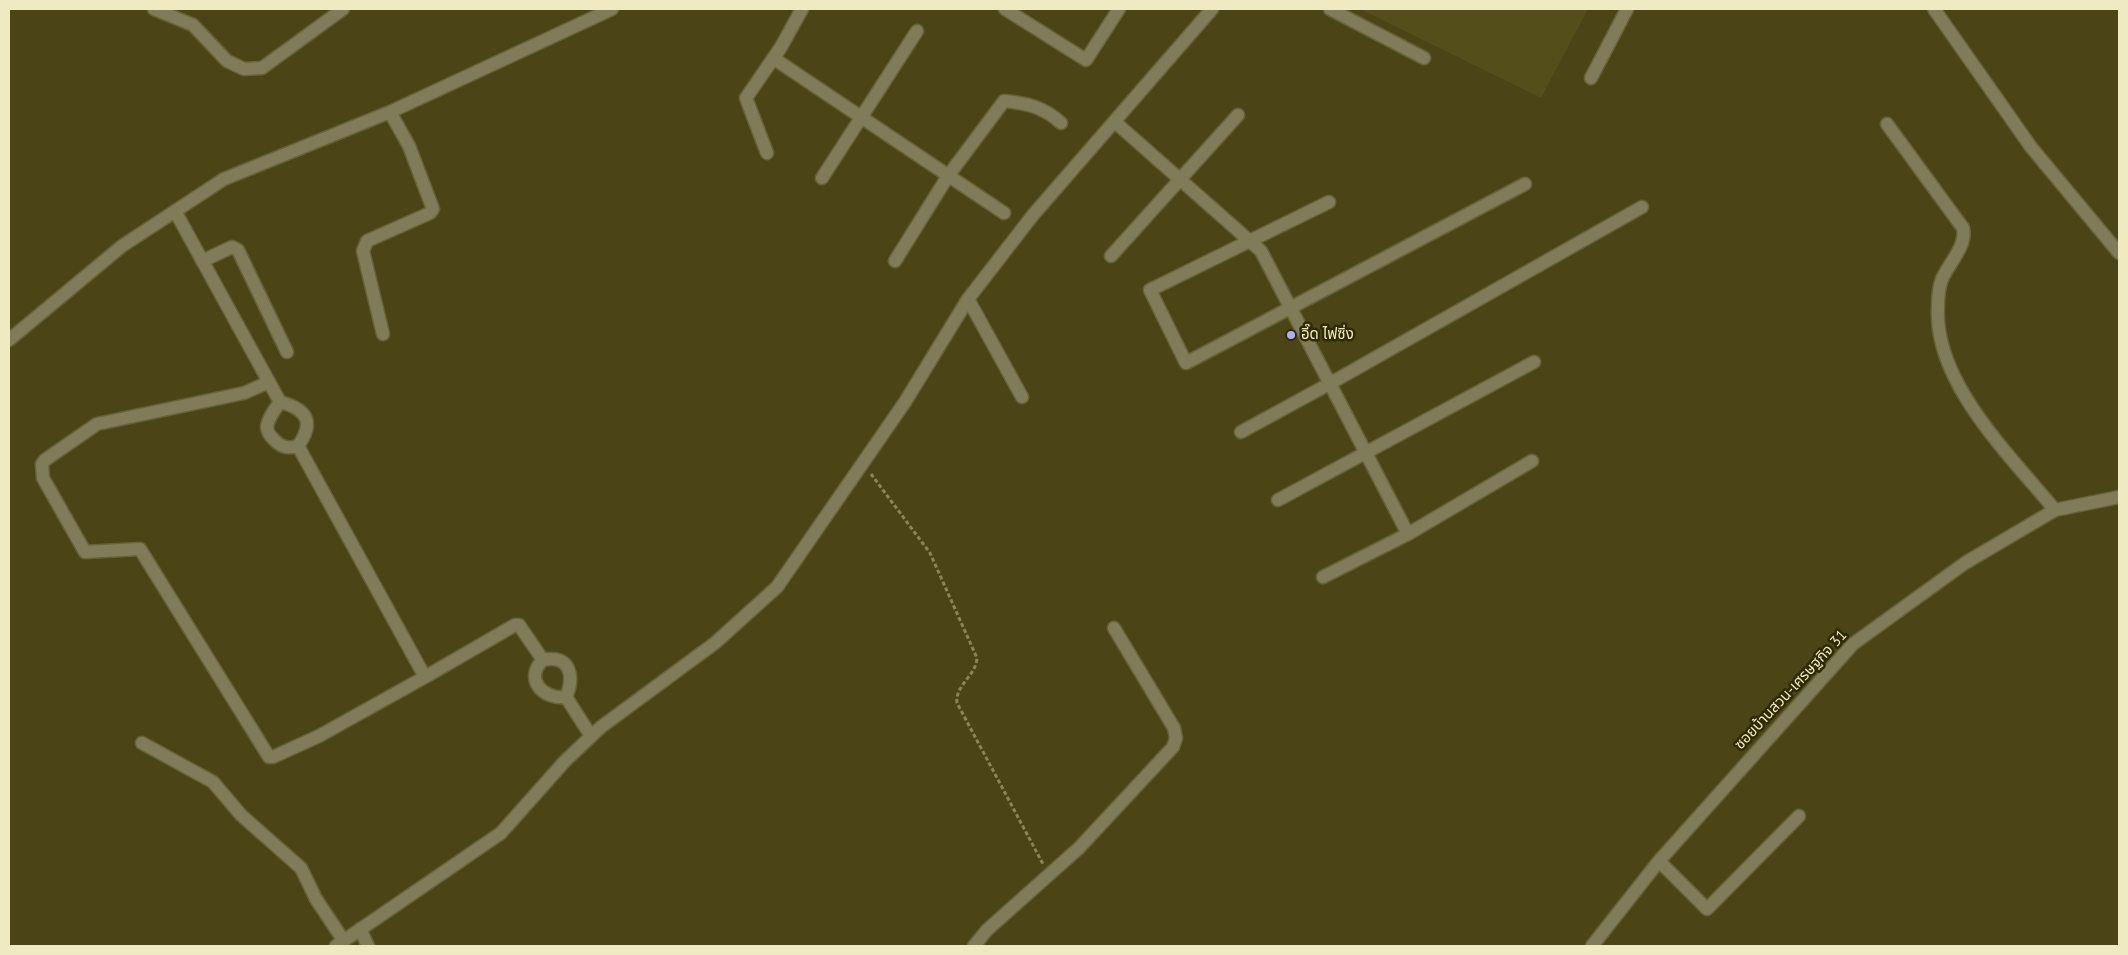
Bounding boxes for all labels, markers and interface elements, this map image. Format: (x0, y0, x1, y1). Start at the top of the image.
place label: อี๊ด ไฟซิ่ง (1301, 326, 1354, 344)
marker: อี๊ด ไฟซิ่ง (1285, 329, 1297, 341)
street label: ซอยบ้านสวน-เศรษฐกิจ 31 (1731, 626, 1851, 754)

